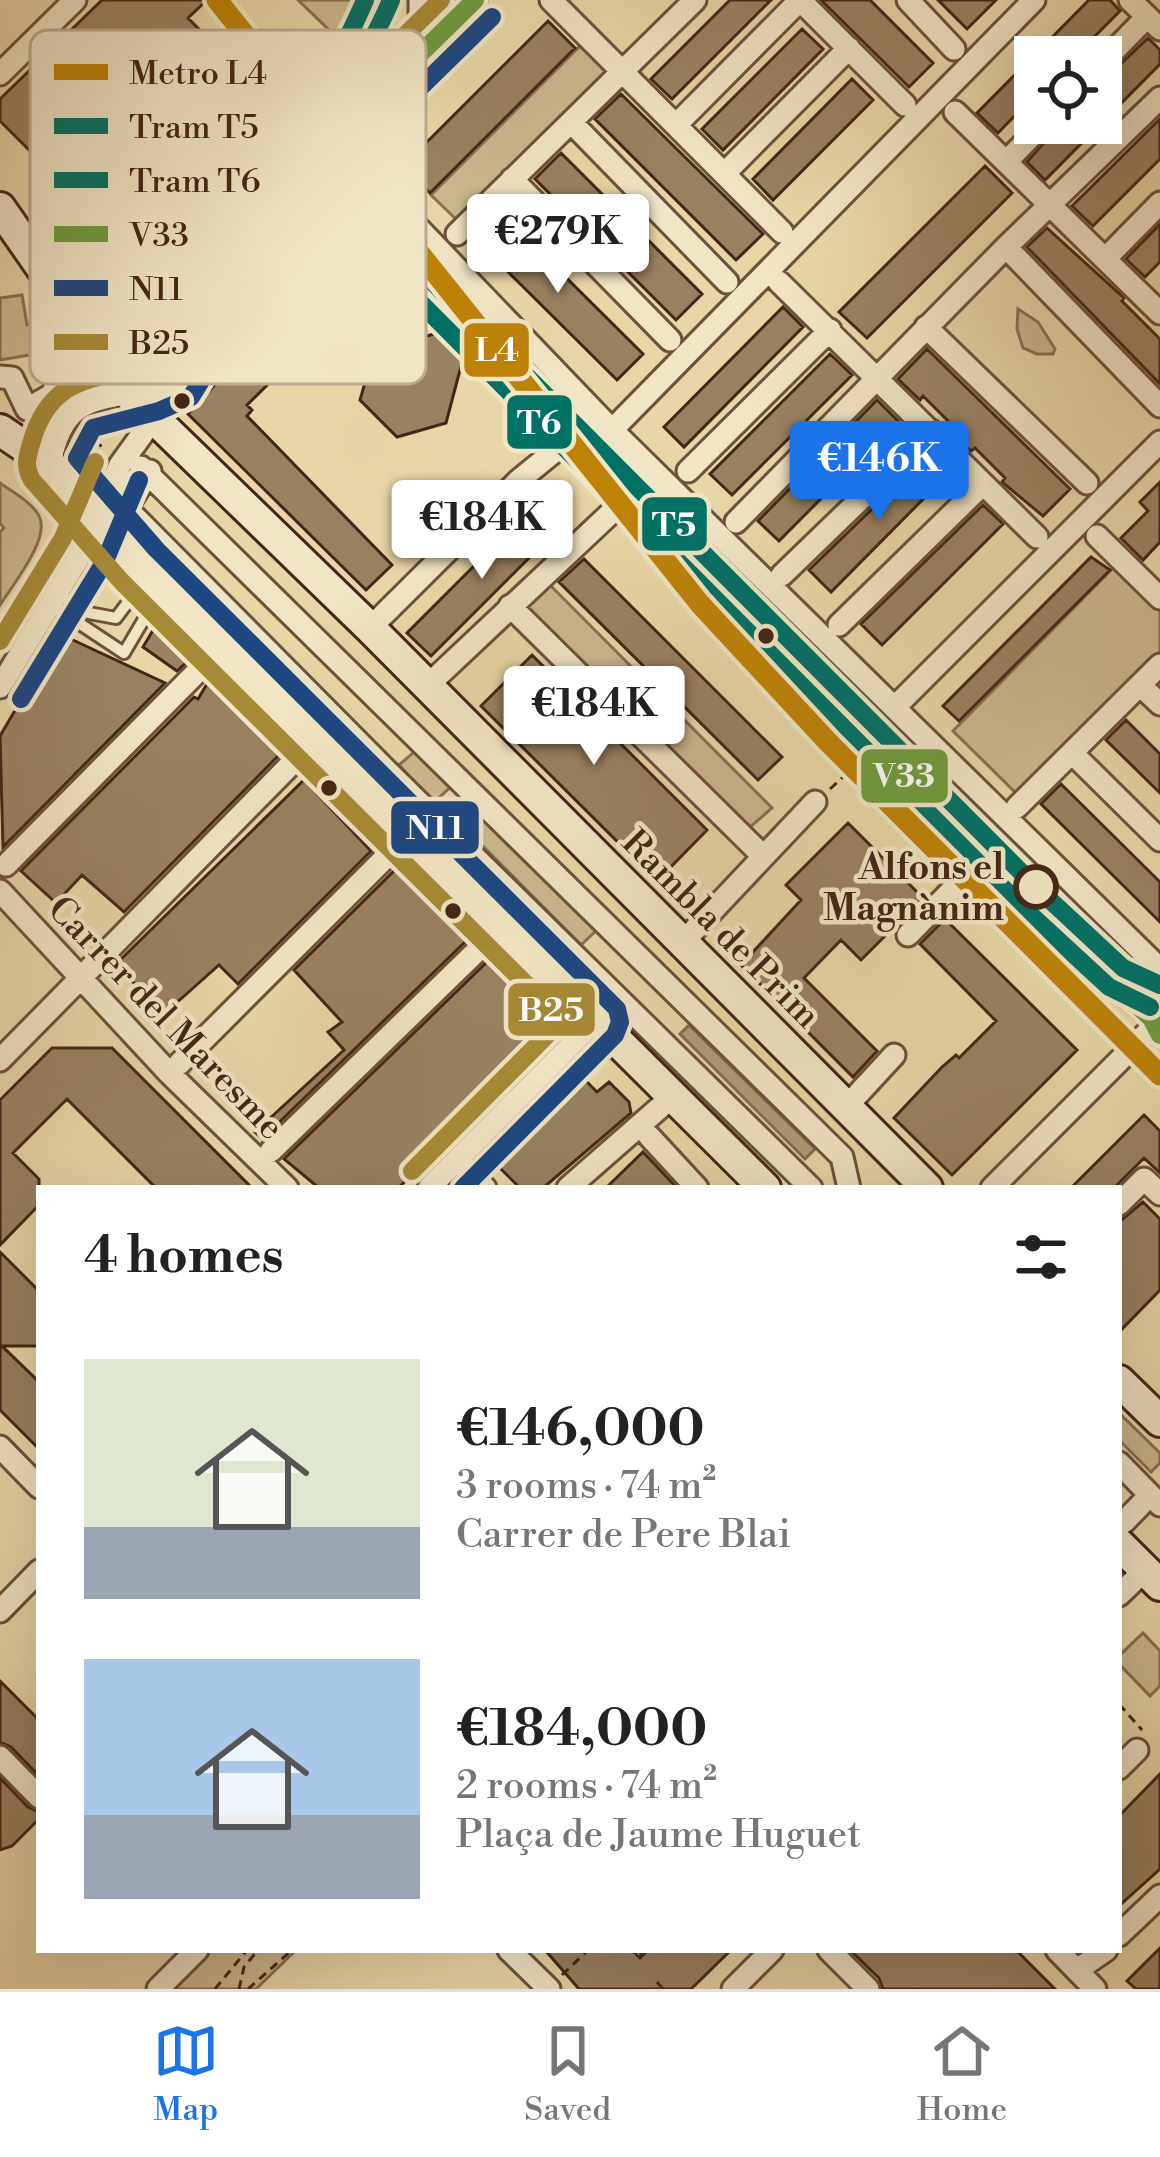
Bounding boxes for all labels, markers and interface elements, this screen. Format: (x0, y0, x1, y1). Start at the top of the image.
legend (30, 30, 426, 384)
map controls (1014, 36, 1122, 144)
button: locate (1014, 36, 1122, 144)
text: Metro L4 (129, 54, 267, 95)
text: Tram T5 (129, 108, 259, 149)
text: Tram T6 (129, 162, 261, 203)
pin: €279K (474, 194, 642, 296)
text: €279K (494, 208, 622, 257)
text: V33 (128, 216, 189, 257)
text: N11 (129, 270, 183, 311)
line badge: L4 (462, 321, 531, 379)
text: B25 (128, 324, 189, 365)
text: L4 (475, 331, 519, 372)
unlabelled marker (171, 390, 193, 412)
line badge: T6 (505, 393, 574, 451)
text: T6 (517, 404, 561, 445)
pin: €146K (795, 421, 963, 523)
text: €146K (817, 435, 941, 484)
pin: €184K (398, 480, 566, 582)
text: €184K (419, 494, 545, 543)
line badge: T5 (640, 495, 709, 553)
text: T5 (652, 506, 696, 547)
unlabelled marker (755, 625, 777, 647)
pin: €184K (510, 666, 678, 768)
text: €184K (531, 680, 657, 729)
line badge: V33 (859, 747, 950, 805)
text: V33 (872, 757, 935, 798)
unlabelled marker (318, 777, 340, 799)
line badge: N11 (389, 799, 481, 856)
text: N11 (406, 809, 465, 850)
street label: Rambla de Prim (611, 821, 829, 1039)
place label: Alfons el Magnànim (823, 846, 1004, 932)
marker: Alfons el Magnànim (1015, 866, 1057, 908)
street label: Carrer del Maresme (37, 888, 293, 1150)
unlabelled marker (442, 900, 464, 922)
line badge: B25 (506, 981, 597, 1038)
text: B25 (518, 991, 584, 1032)
icon: filters (1008, 1224, 1074, 1290)
text: 4 homes (84, 1225, 284, 1289)
text: €146,000 (456, 1398, 705, 1462)
icon: home (180, 1407, 324, 1551)
text: 3 rooms · 74 m² (456, 1462, 716, 1511)
text: Carrer de Pere Blai (456, 1511, 791, 1560)
text: €184,000 (456, 1698, 707, 1762)
icon: home (180, 1707, 324, 1851)
text: 2 rooms · 74 m² (456, 1762, 717, 1811)
text: Plaça de Jaume Huguet (456, 1811, 861, 1860)
tab: Map (153, 2018, 219, 2131)
tab: Saved (524, 2018, 611, 2131)
tab: Home (917, 2018, 1007, 2131)

